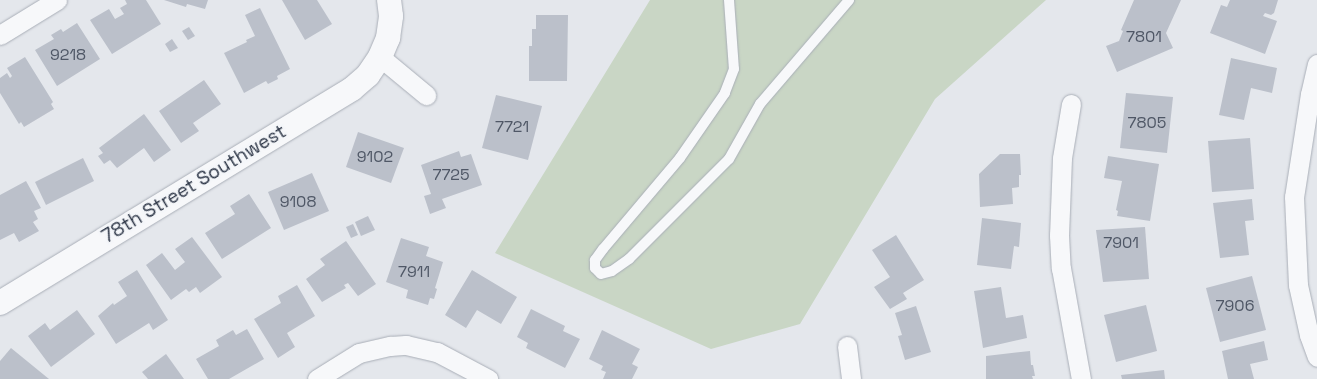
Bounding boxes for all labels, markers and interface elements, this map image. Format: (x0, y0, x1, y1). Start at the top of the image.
house number: 7801 (1126, 27, 1162, 47)
house number: 9218 (50, 45, 86, 65)
house number: 7805 (1128, 113, 1166, 133)
house number: 7721 (495, 117, 529, 137)
street label: 78th Street Southwest (98, 120, 290, 248)
house number: 9102 (357, 147, 393, 167)
house number: 7725 (432, 165, 470, 185)
house number: 9108 (280, 192, 316, 212)
house number: 7901 (1103, 233, 1139, 253)
house number: 7911 (398, 262, 430, 282)
house number: 7906 (1216, 296, 1254, 316)

